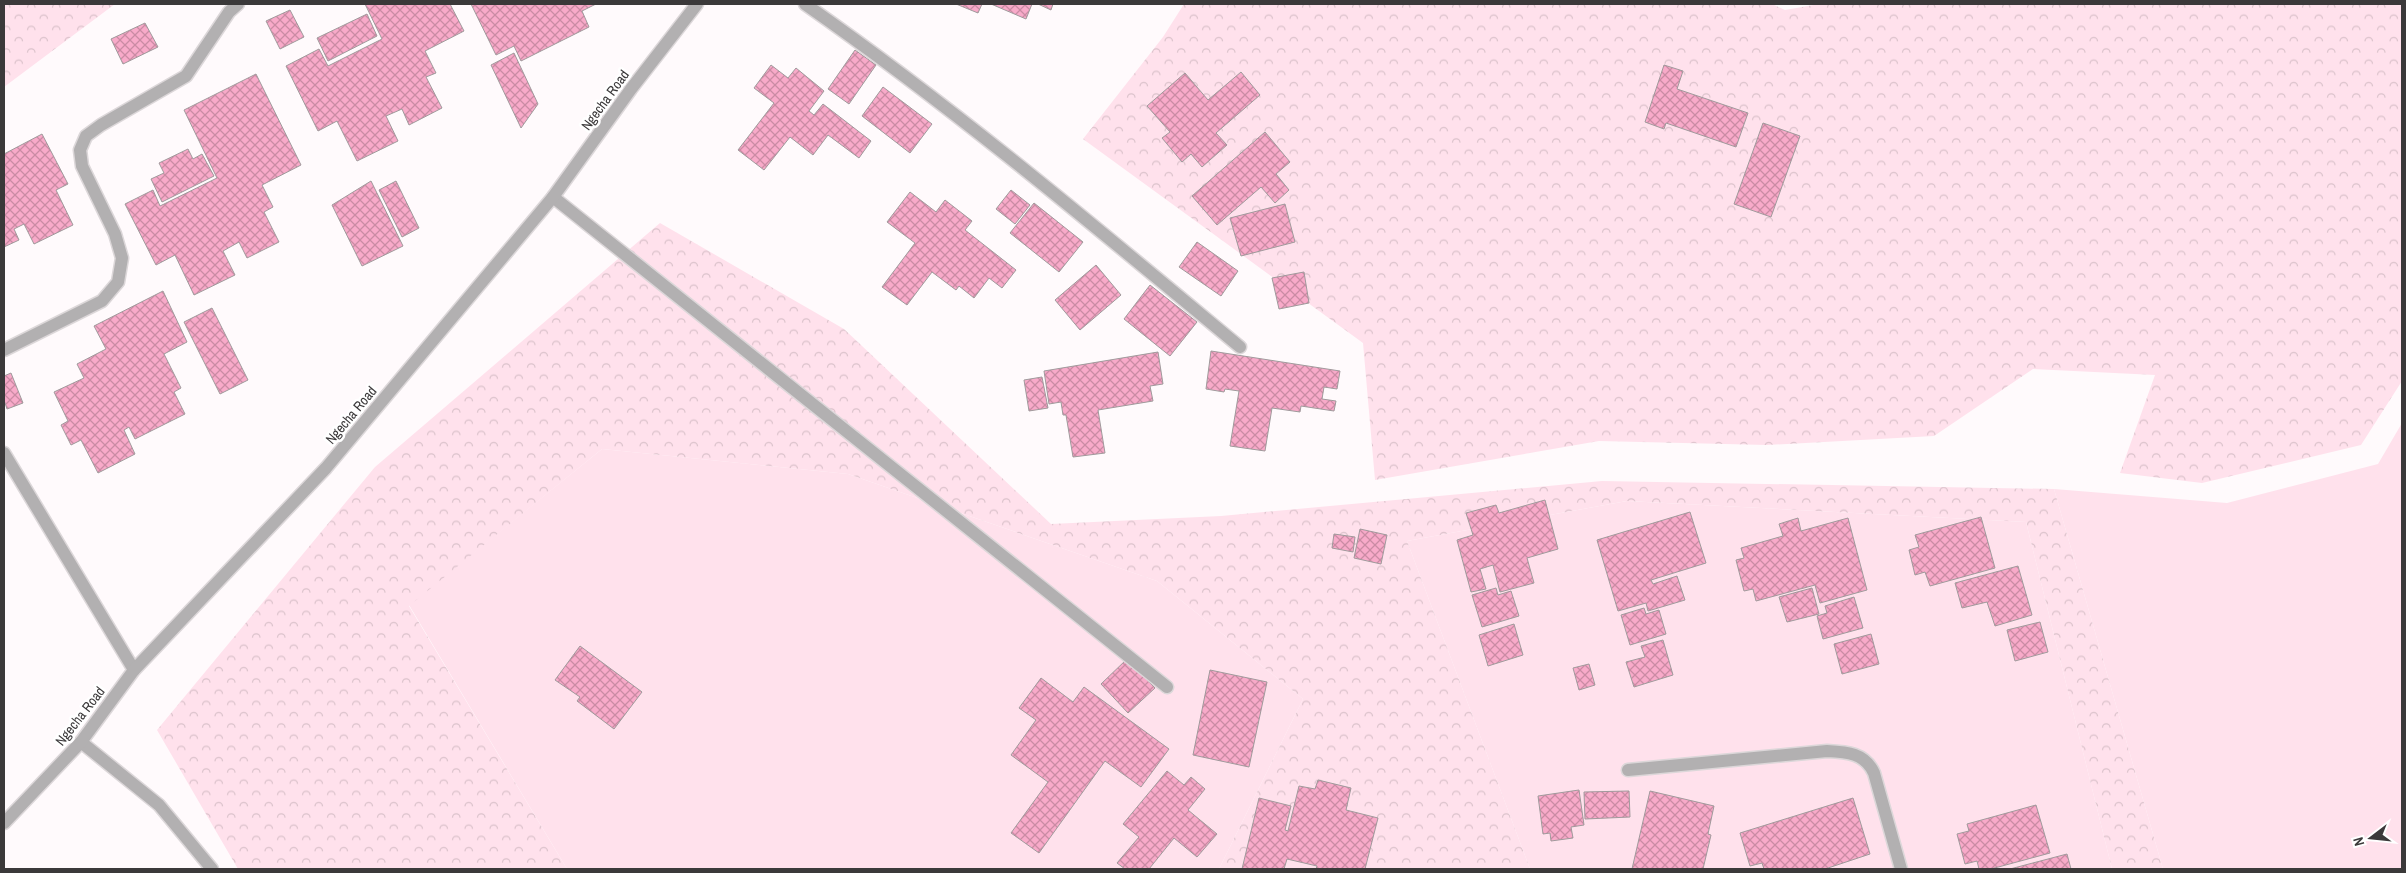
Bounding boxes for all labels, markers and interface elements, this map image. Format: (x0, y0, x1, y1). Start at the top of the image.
street label: Ngecha Road (577, 66, 633, 134)
street label: Ngecha Road (322, 382, 380, 448)
street label: Ngecha Road (51, 683, 109, 749)
north arrow (2346, 813, 2396, 863)
text: N (2349, 835, 2368, 848)

